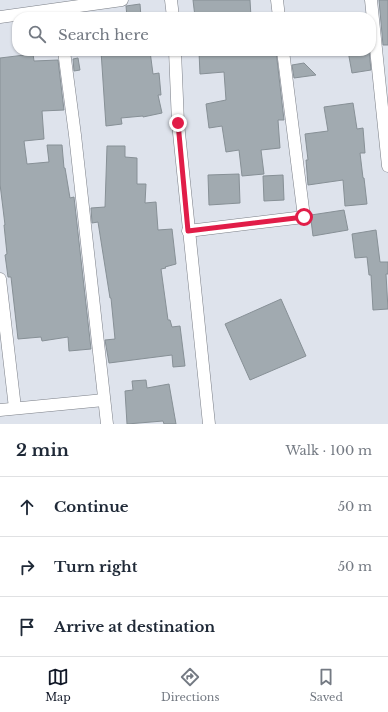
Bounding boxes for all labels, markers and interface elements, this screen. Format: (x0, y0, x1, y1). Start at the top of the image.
search box (12, 12, 376, 56)
icon: search (26, 23, 48, 45)
text: Search here (58, 25, 149, 44)
route end (169, 114, 187, 132)
route start (295, 208, 313, 226)
text: 2 min (16, 440, 69, 461)
text: Walk · 100 m (285, 442, 372, 459)
icon: ahead (16, 496, 38, 518)
text: Continue (54, 497, 129, 516)
text: 50 m (338, 498, 372, 515)
icon: right (16, 556, 38, 578)
text: Turn right (54, 557, 137, 576)
text: 50 m (338, 558, 372, 575)
icon: arrive (16, 616, 38, 638)
text: Arrive at destination (54, 617, 215, 636)
tab: Map (45, 666, 71, 704)
tab: Directions (161, 666, 219, 704)
tab: Saved (310, 666, 343, 704)

